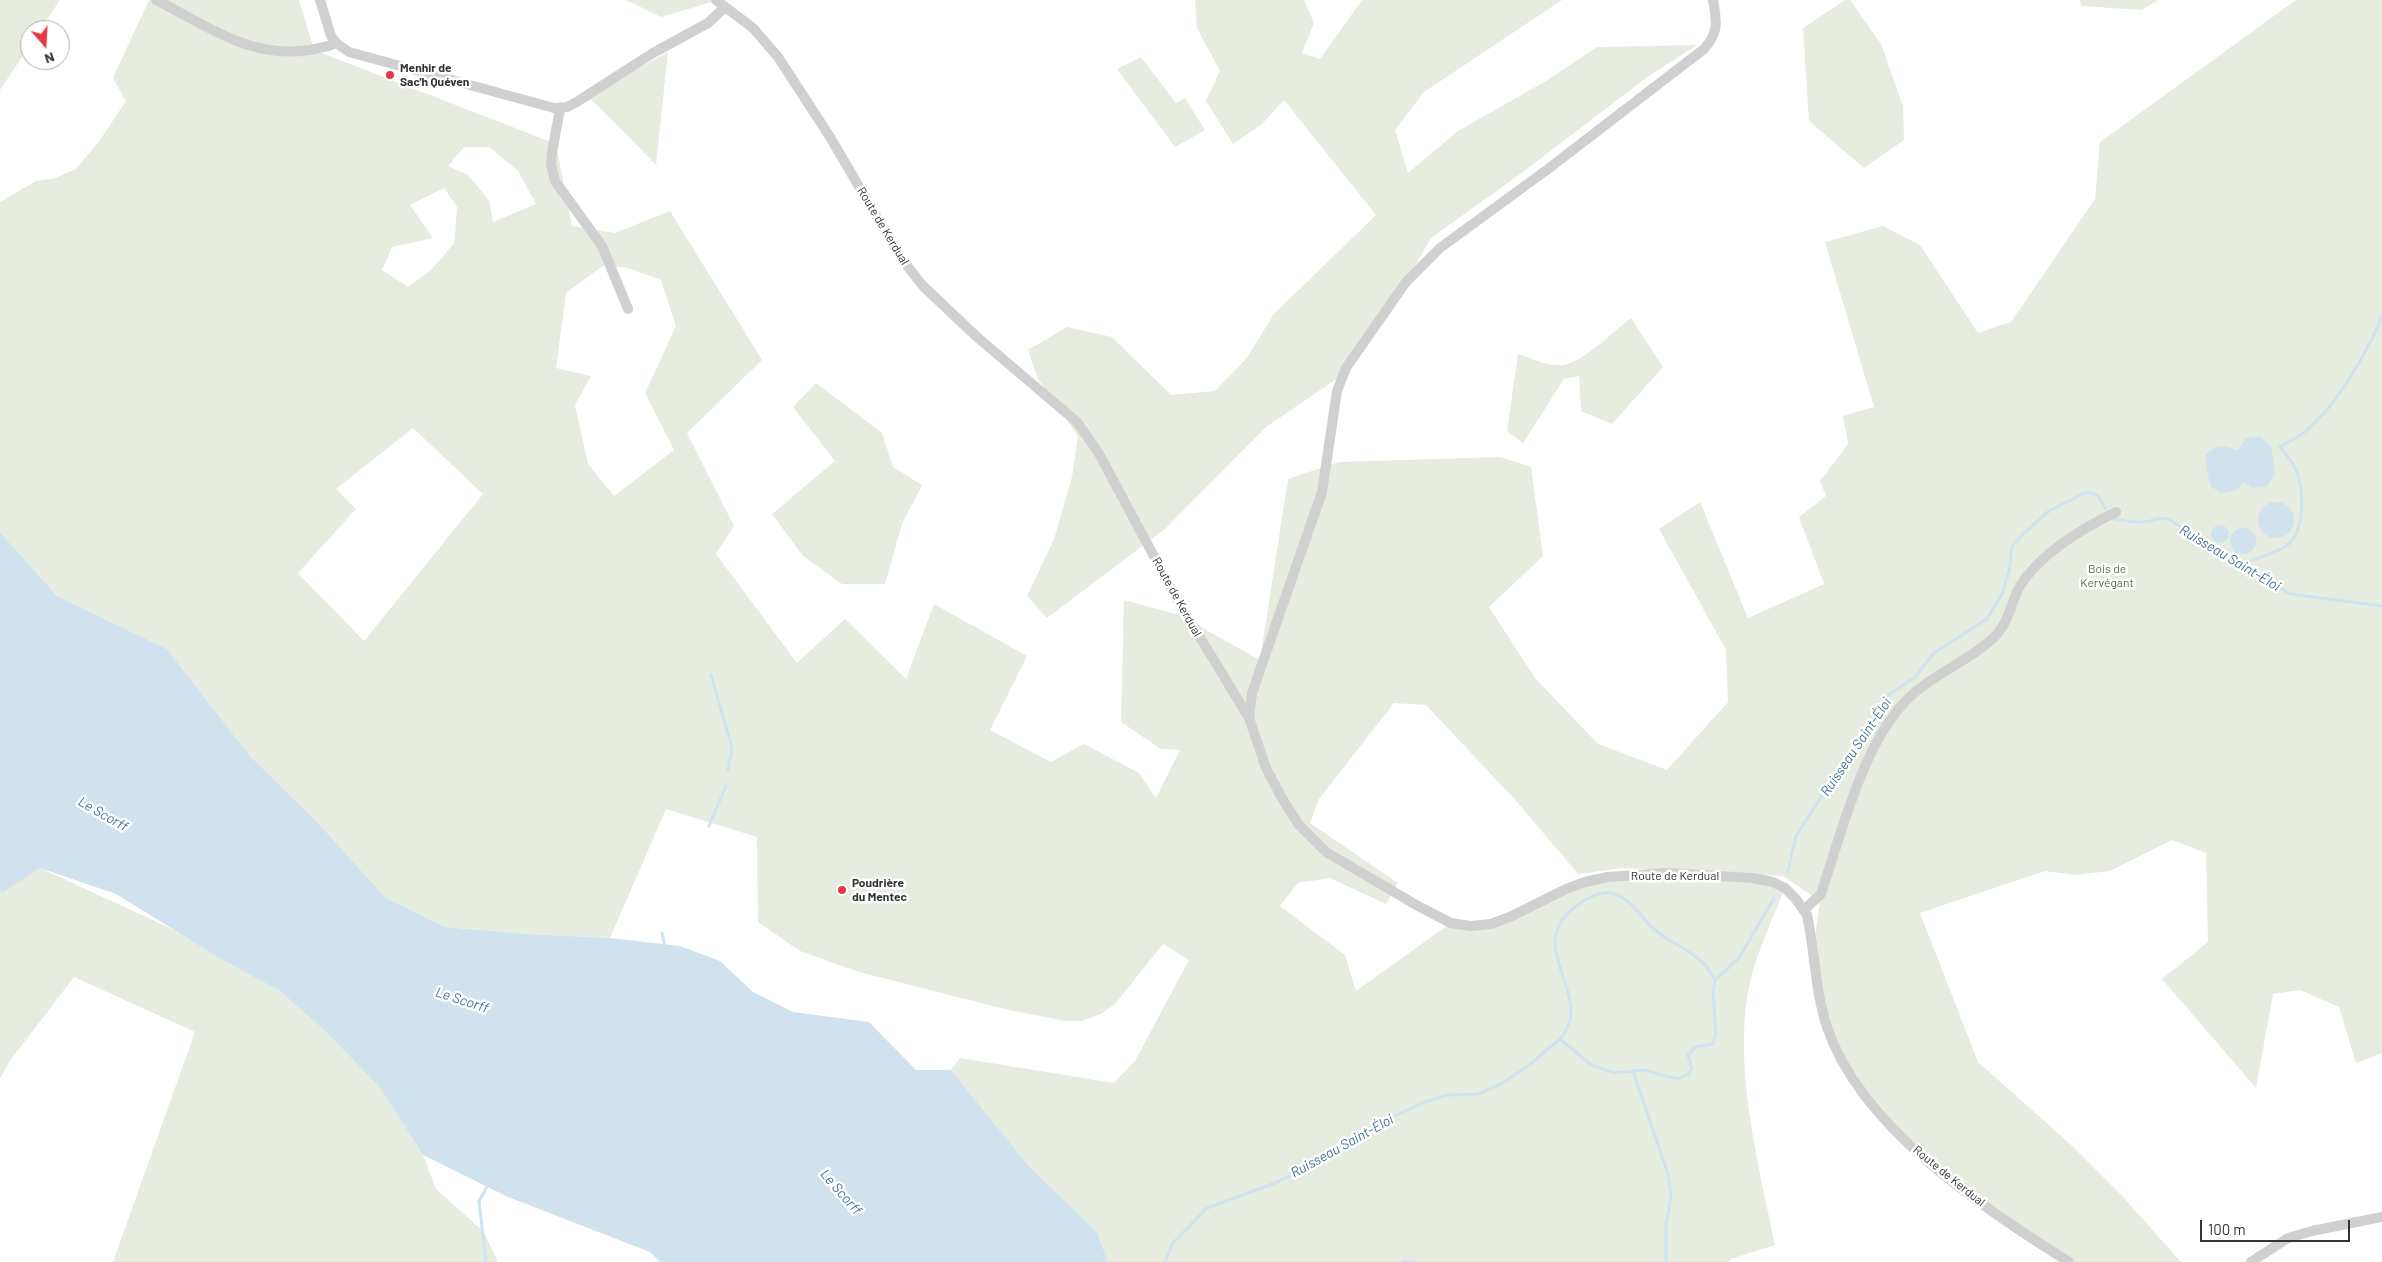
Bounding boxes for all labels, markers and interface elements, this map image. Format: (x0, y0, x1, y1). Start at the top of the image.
north arrow (20, 20, 70, 70)
text: N (43, 49, 57, 68)
place label: Menhir de Sac'h Quéven (400, 61, 469, 89)
marker: Menhir de Sac'h Quéven (384, 69, 396, 81)
street label: Route de Kerdual (854, 184, 912, 268)
water label: Ruisseau Saint-Éloi (2176, 521, 2284, 595)
street label: Route de Kerdual (1149, 555, 1205, 639)
park label: Bois de Kervégant (2080, 562, 2134, 590)
water label: Ruisseau Saint-Éloi (1817, 695, 1895, 799)
water label: Le Scorff (75, 793, 131, 835)
street label: Route de Kerdual (1631, 869, 1719, 883)
place label: Poudrière du Mentec (852, 876, 907, 904)
marker: Poudrière du Mentec (836, 884, 848, 896)
water label: Le Scorff (433, 984, 491, 1016)
water label: Ruisseau Saint-Éloi (1288, 1111, 1396, 1181)
street label: Route de Kerdual (1910, 1143, 1988, 1209)
water label: Le Scorff (817, 1166, 865, 1218)
scale bar (2202, 1210, 2352, 1242)
text: 100 m (2208, 1220, 2246, 1238)

